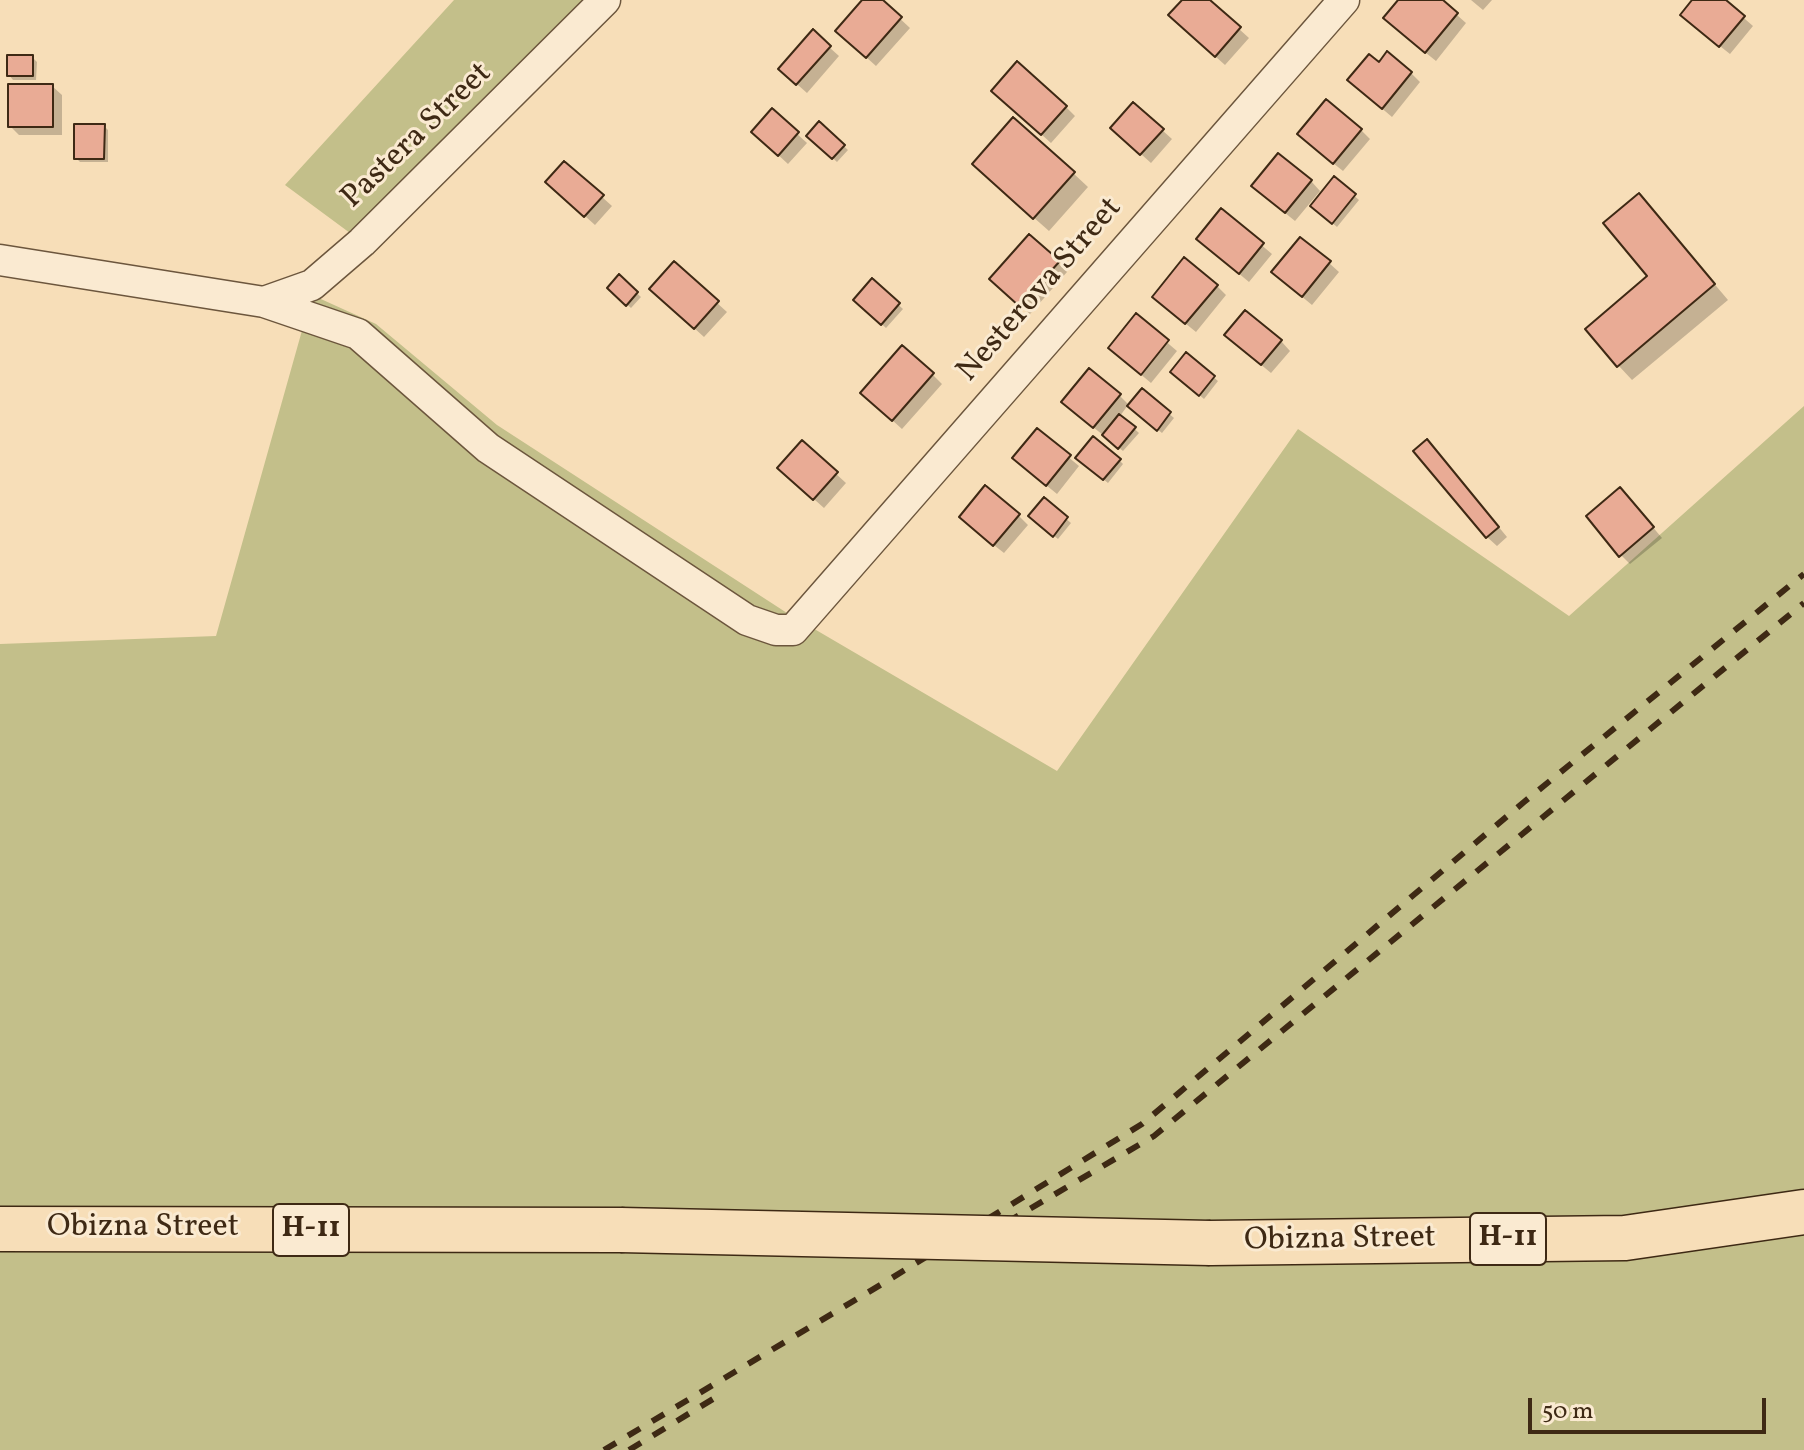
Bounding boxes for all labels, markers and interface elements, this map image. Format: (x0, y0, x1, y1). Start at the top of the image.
street label: Pastera Street (335, 56, 501, 218)
street label: Nesterova Street (950, 191, 1132, 391)
road number: Н-11 (273, 1204, 349, 1256)
street label: Obizna Street (47, 1210, 239, 1248)
road number: Н-11 (1470, 1213, 1546, 1265)
street label: Obizna Street (1244, 1220, 1436, 1262)
scale bar (1532, 1382, 1770, 1432)
text: 50 m (1542, 1395, 1594, 1429)

